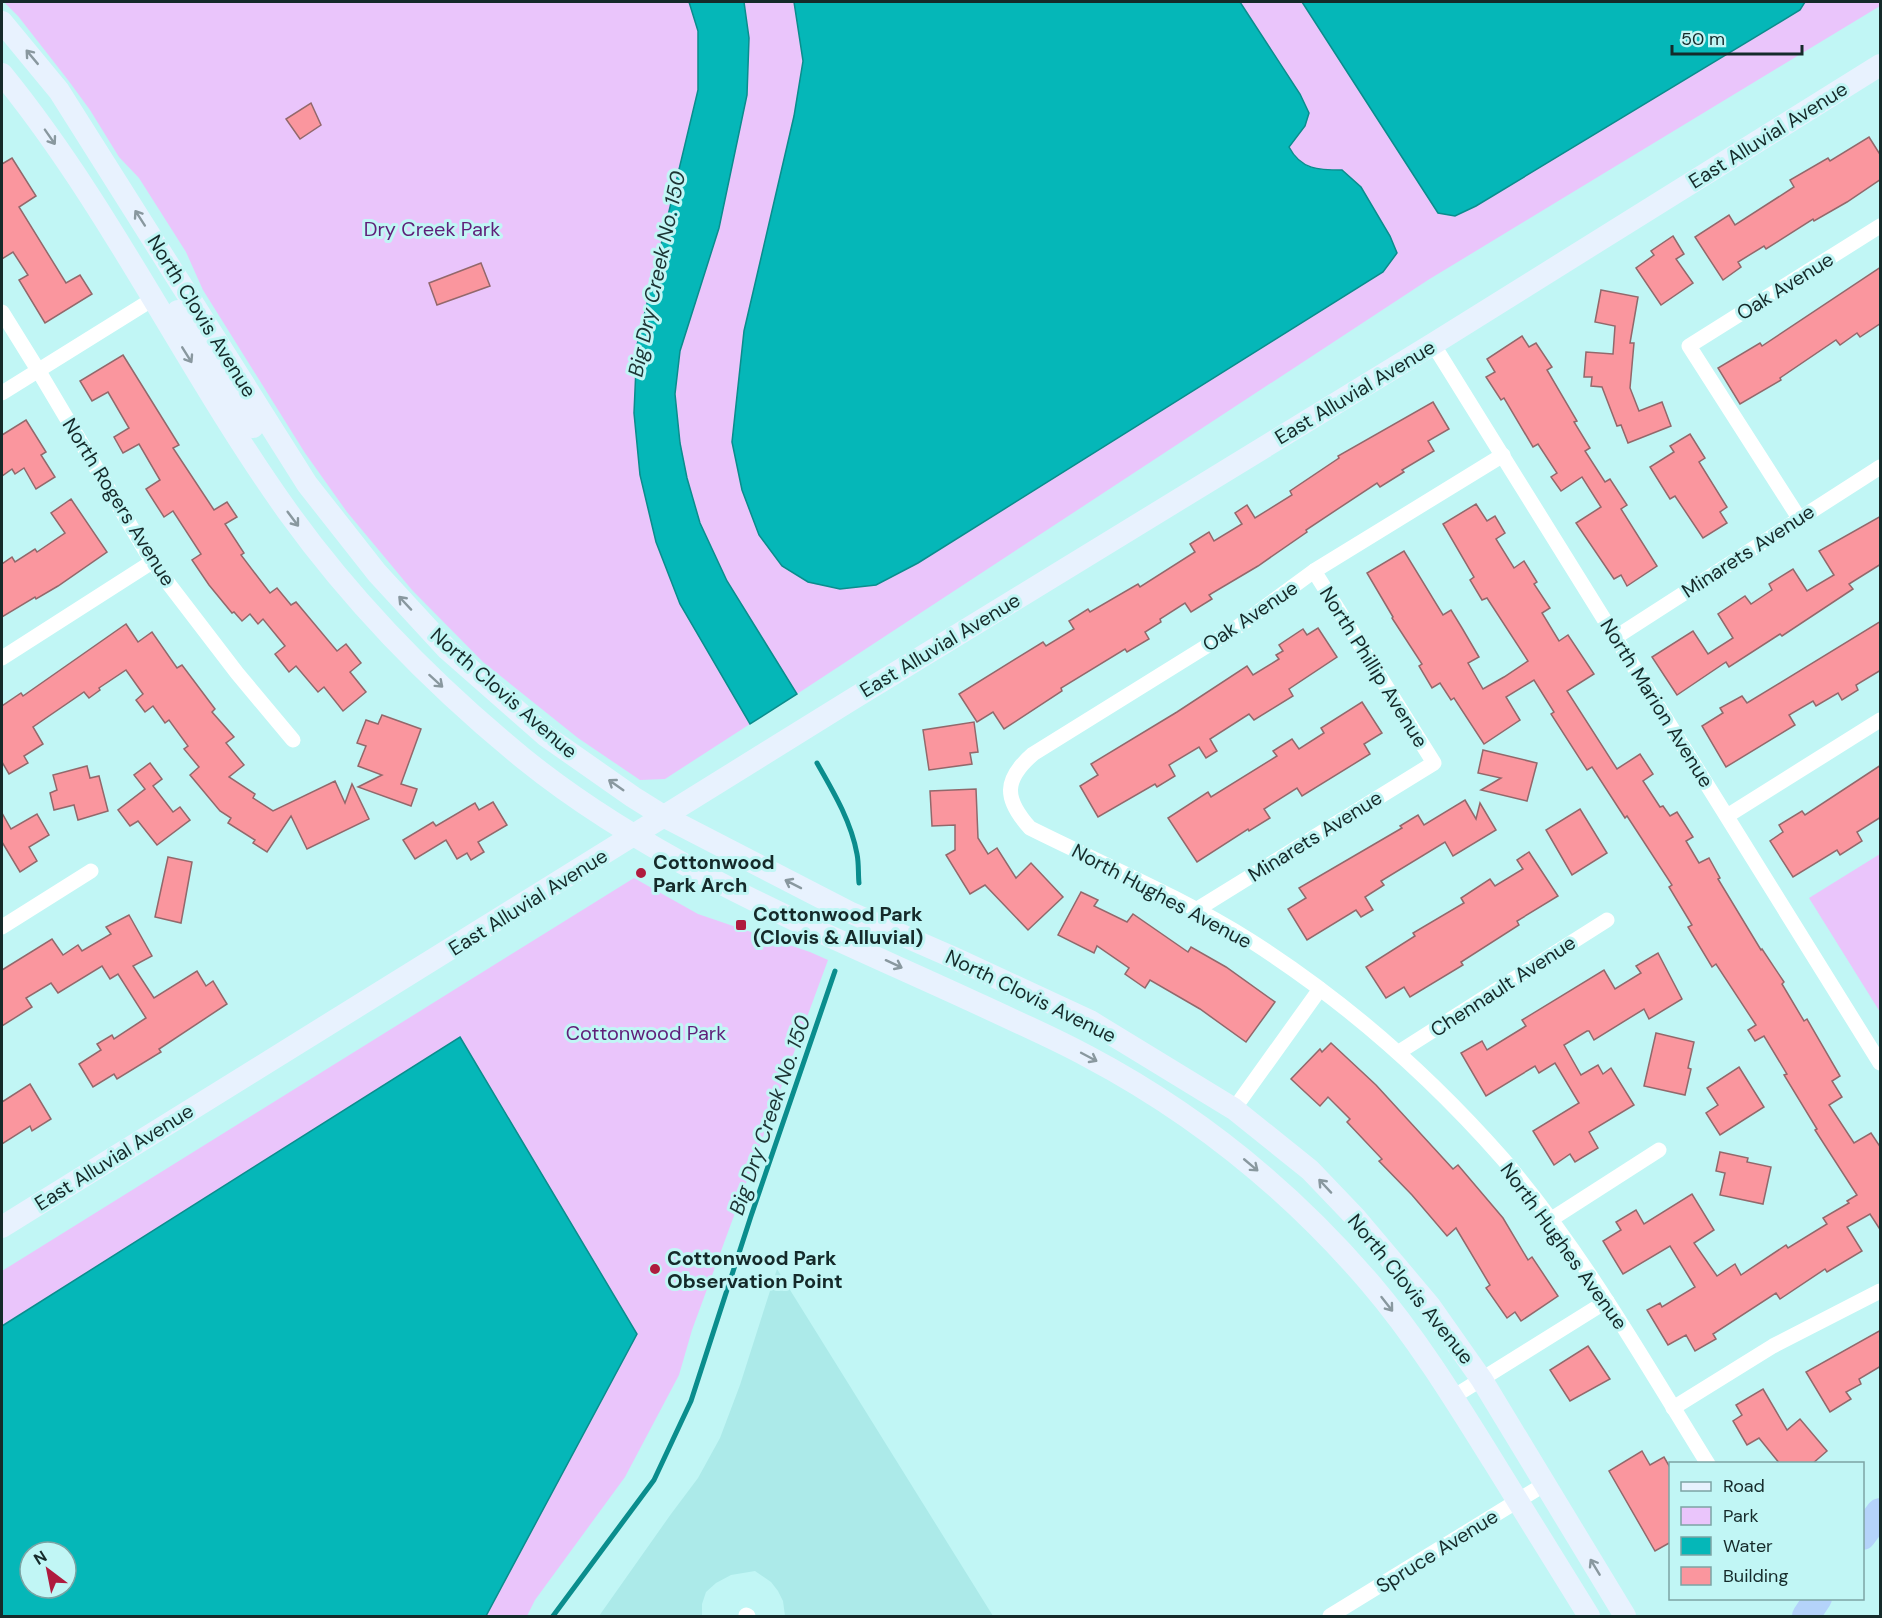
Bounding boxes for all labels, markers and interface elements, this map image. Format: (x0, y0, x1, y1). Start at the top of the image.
scale bar (1672, 18, 1802, 56)
text: 50 m (1681, 27, 1725, 51)
one-way arrow (25, 49, 38, 65)
street label: East Alluvial Avenue (1684, 76, 1852, 194)
one-way arrow (44, 128, 56, 145)
water label: Big Dry Creek No. 150 (622, 169, 692, 379)
one-way arrow (134, 210, 147, 227)
park label: Dry Creek Park (364, 216, 500, 242)
street label: North Clovis Avenue (142, 230, 262, 402)
street label: Oak Avenue (1732, 246, 1838, 326)
street label: East Alluvial Avenue (1270, 334, 1440, 450)
one-way arrow (182, 346, 194, 363)
street label: North Rogers Avenue (57, 413, 181, 591)
street label: Minarets Avenue (1677, 498, 1819, 604)
one-way arrow (287, 510, 300, 526)
street label: Oak Avenue (1197, 575, 1303, 657)
street label: North Phillip Avenue (1314, 582, 1434, 752)
street label: East Alluvial Avenue (855, 587, 1025, 703)
one-way arrow (398, 596, 412, 611)
street label: North Marion Avenue (1595, 614, 1719, 792)
street label: North Clovis Avenue (425, 622, 583, 764)
one-way arrow (428, 674, 443, 688)
one-way arrow (608, 779, 625, 791)
street label: Minarets Avenue (1243, 784, 1387, 888)
street label: North Hughes Avenue (1068, 838, 1256, 954)
street label: East Alluvial Avenue (444, 843, 612, 961)
place label: Cottonwood Park Arch (653, 849, 775, 898)
marker: Cottonwood Park Arch (634, 866, 648, 880)
one-way arrow (785, 877, 803, 889)
place label: Cottonwood Park (Clovis & Alluvial) (753, 901, 923, 950)
marker: Cottonwood Park (Clovis & Alluvial) (734, 918, 748, 932)
street label: Chennault Avenue (1425, 929, 1581, 1043)
street label: North Clovis Avenue (941, 943, 1121, 1049)
one-way arrow (884, 959, 902, 971)
water label: Big Dry Creek No. 150 (723, 1011, 817, 1219)
park label: Cottonwood Park (566, 1020, 726, 1046)
one-way arrow (1080, 1051, 1097, 1063)
street label: East Alluvial Avenue (30, 1098, 198, 1216)
street label: North Hughes Avenue (1495, 1157, 1633, 1335)
one-way arrow (1243, 1158, 1258, 1172)
one-way arrow (1318, 1178, 1332, 1193)
street label: North Clovis Avenue (1342, 1208, 1480, 1370)
place label: Cottonwood Park Observation Point (667, 1245, 843, 1294)
marker: Cottonwood Park Observation Point (648, 1262, 662, 1276)
one-way arrow (1380, 1296, 1393, 1312)
legend (1669, 1462, 1864, 1600)
text: Road (1723, 1474, 1765, 1498)
street label: Spruce Avenue (1371, 1503, 1503, 1599)
text: Park (1723, 1504, 1759, 1528)
text: Water (1723, 1534, 1773, 1558)
north arrow (18, 1540, 78, 1600)
text: N (30, 1546, 51, 1570)
one-way arrow (1588, 1558, 1601, 1575)
text: Building (1723, 1564, 1788, 1588)

